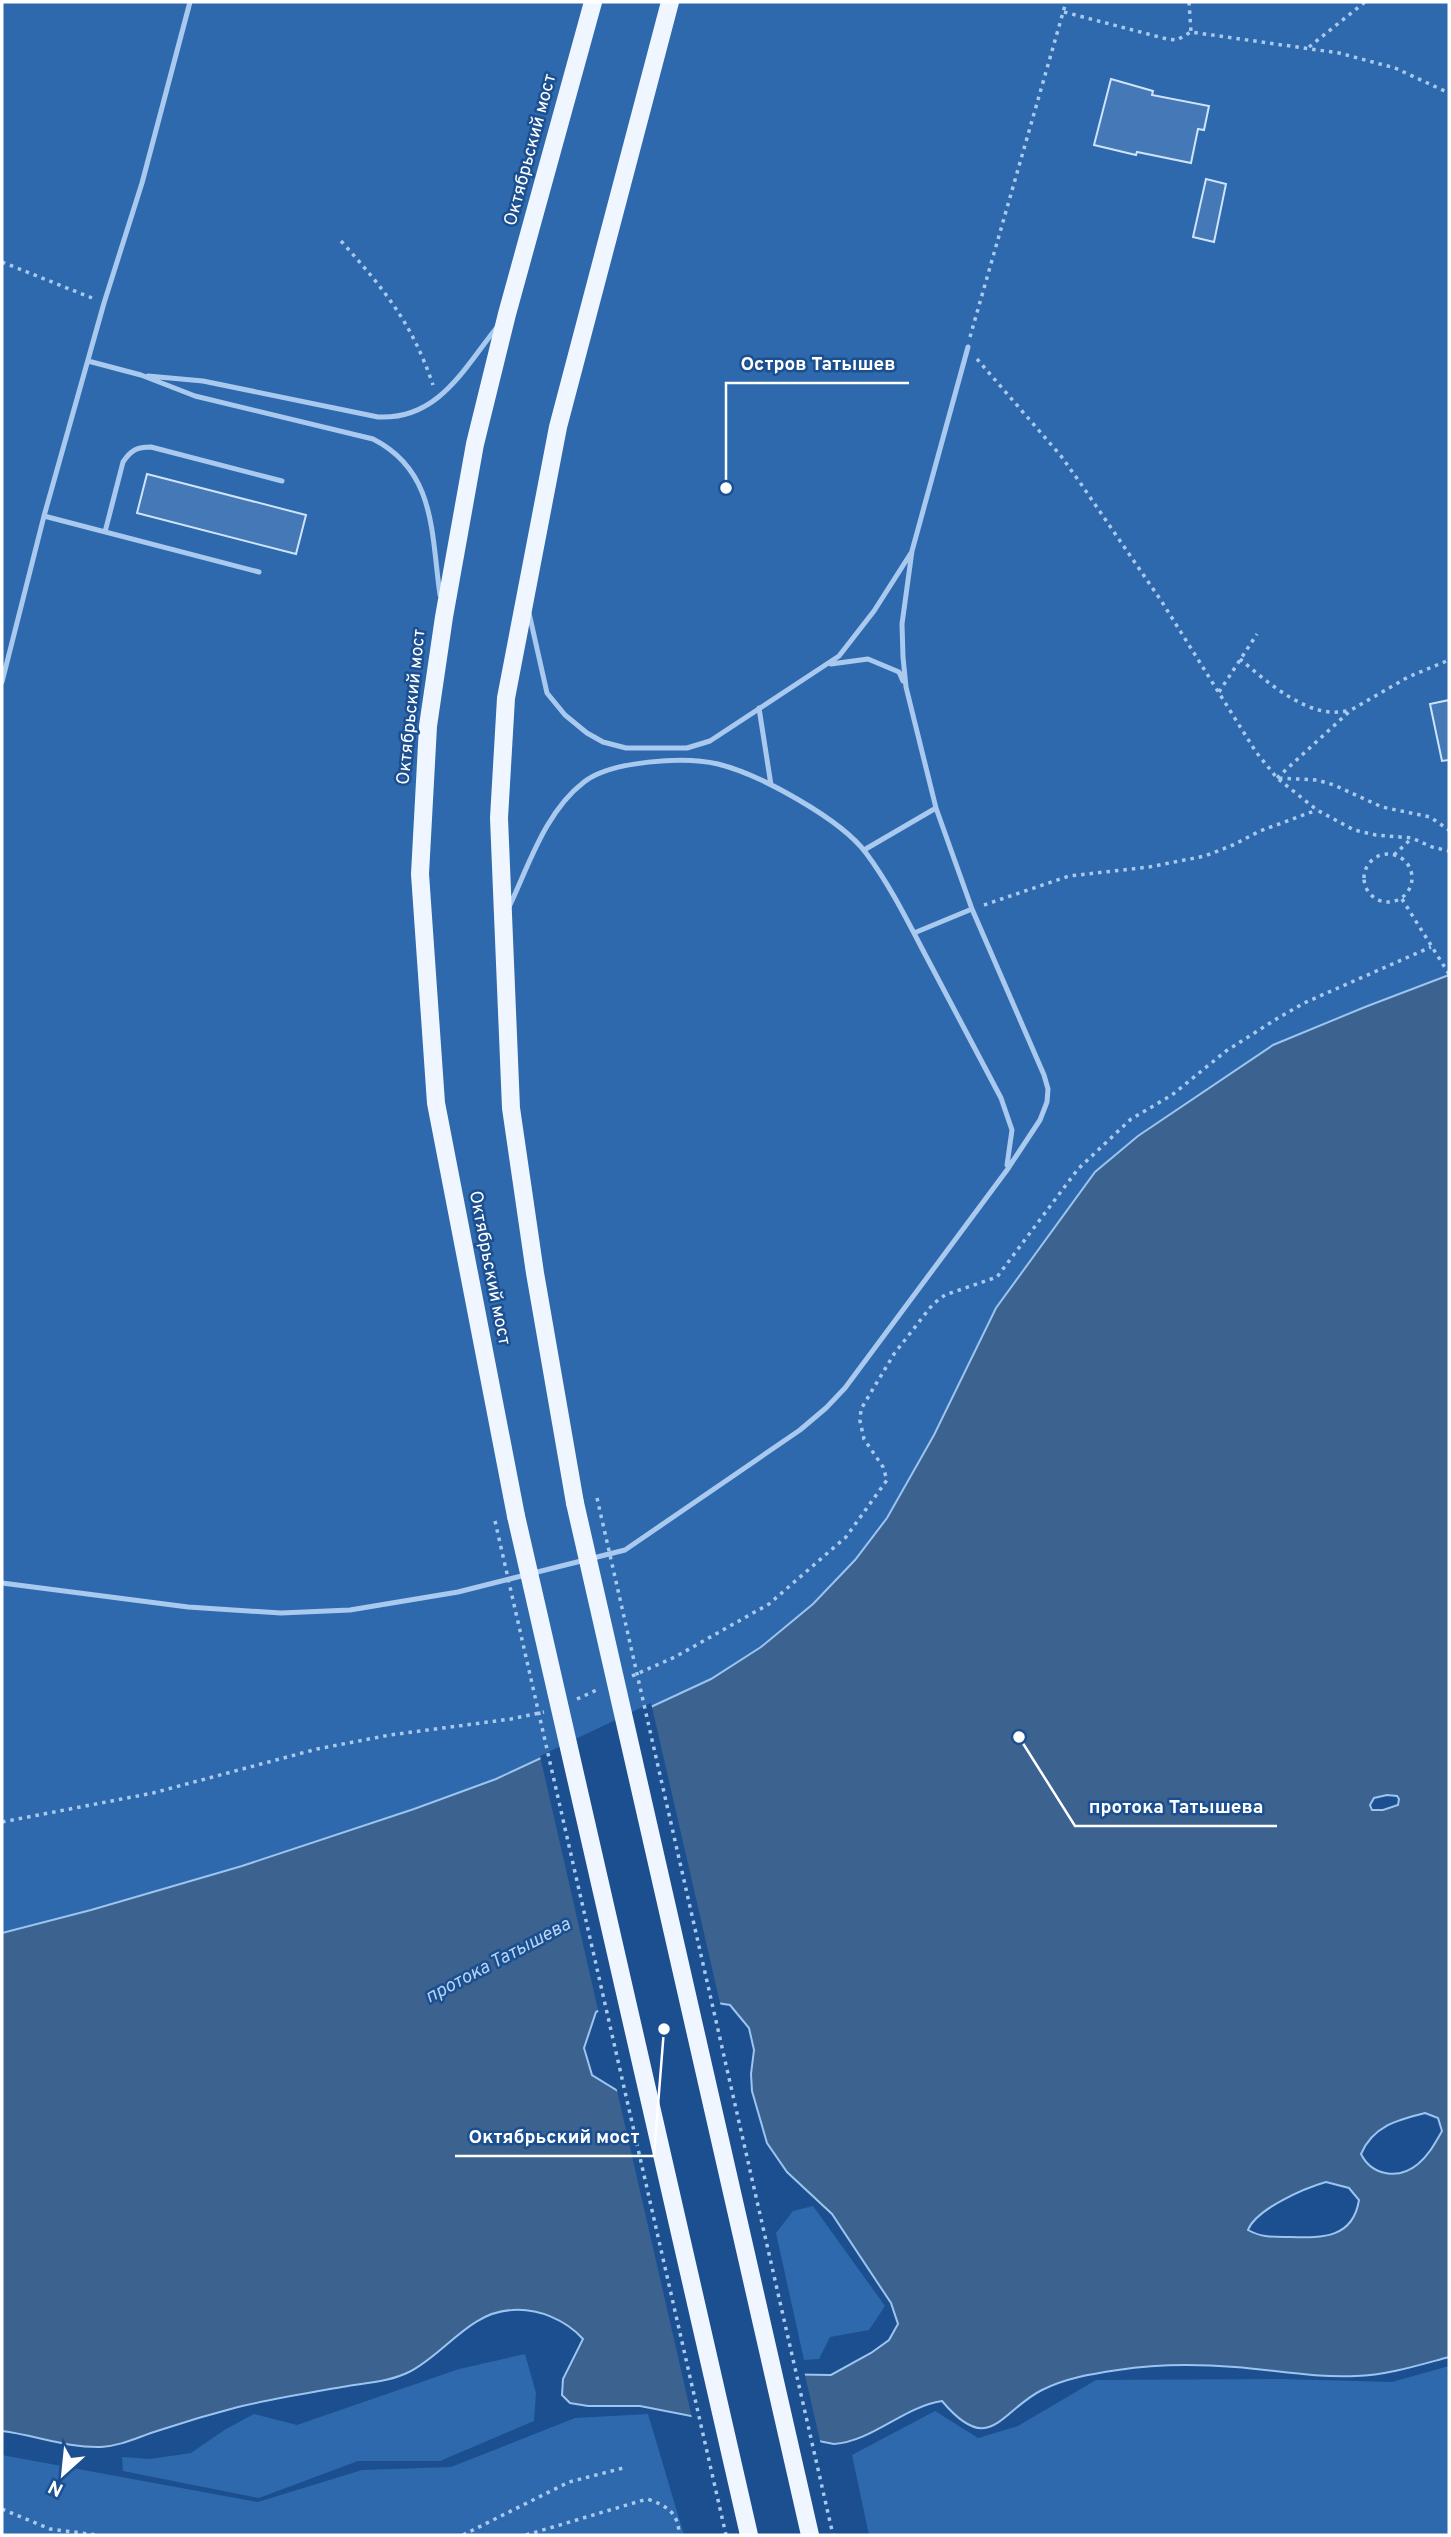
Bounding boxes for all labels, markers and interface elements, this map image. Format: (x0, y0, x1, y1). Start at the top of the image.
street label: Октябрьский мост (500, 71, 562, 229)
callout: Остров Татышев (726, 343, 909, 383)
text: Остров Татышев (741, 353, 895, 377)
street label: Октябрьский мост (392, 628, 432, 786)
street label: Октябрьский мост (463, 1189, 515, 1347)
callout: протока Татышева (1075, 1786, 1277, 1826)
text: протока Татышева (1089, 1796, 1263, 1820)
water label: протока Татышева (421, 1912, 575, 2009)
callout: Октябрьский мост (455, 2116, 654, 2156)
text: Октябрьский мост (469, 2126, 639, 2150)
north arrow (28, 2439, 98, 2509)
text: N (45, 2474, 68, 2501)

